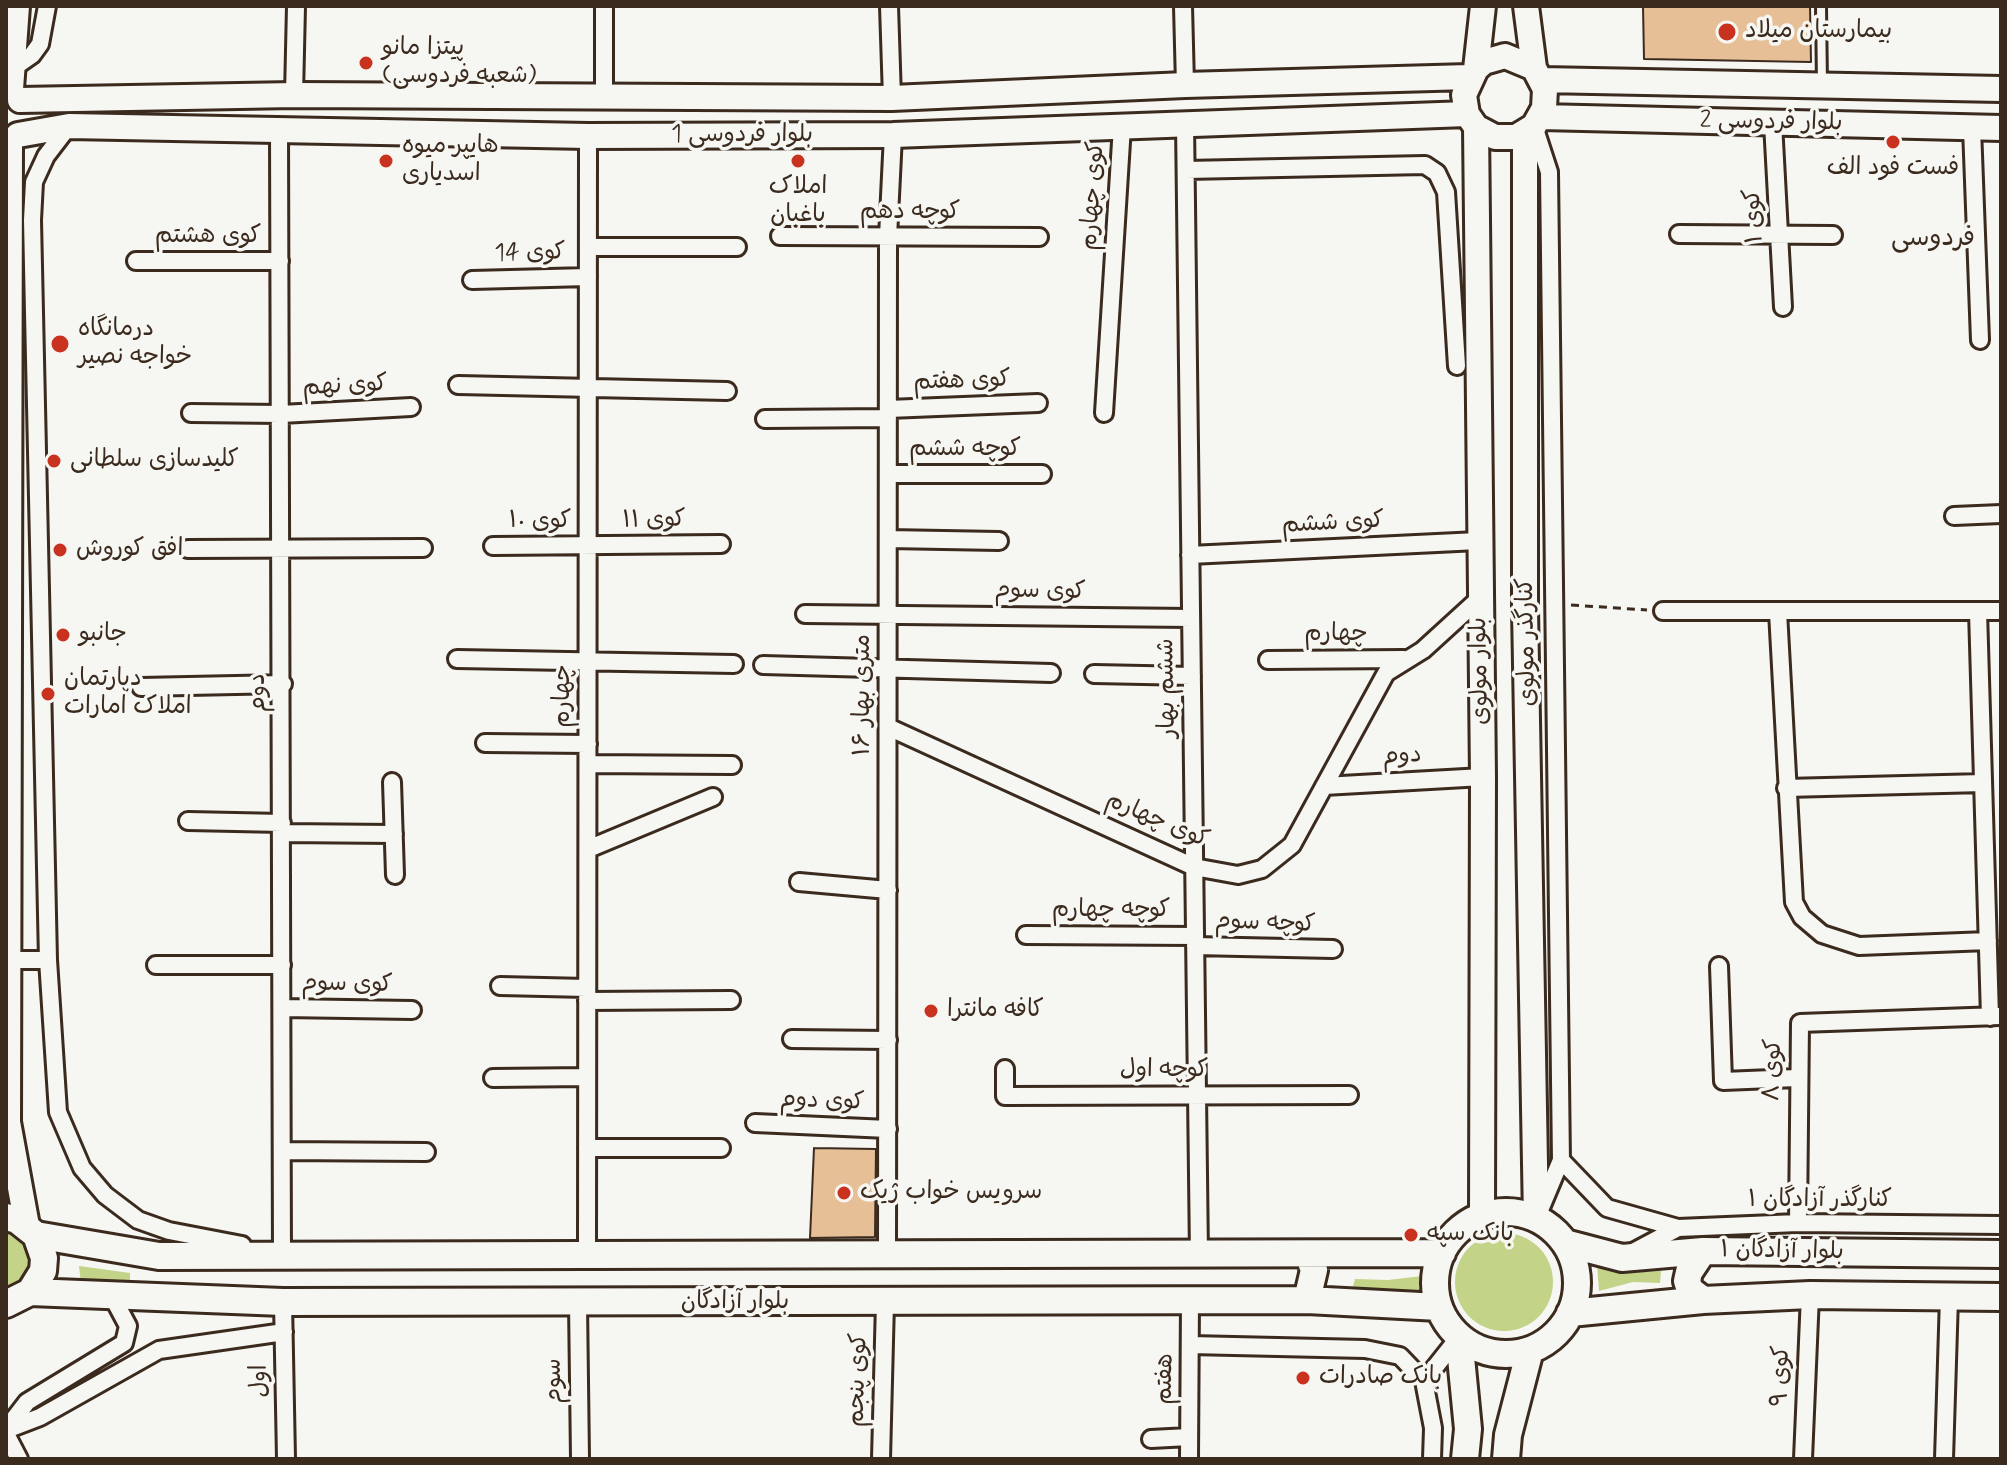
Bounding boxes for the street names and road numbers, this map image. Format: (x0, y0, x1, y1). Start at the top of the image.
street label: بلوار فردوسی 2 (1699, 107, 1843, 139)
street label: بلوار فردوسی 1 (671, 122, 813, 150)
street label: کوی چهارم (1076, 141, 1112, 251)
street label: کوی ۱ (1739, 188, 1771, 244)
street label: کوچه دهم (860, 199, 960, 227)
street label: کوی هشتم (155, 223, 261, 251)
street label: کوی 14 (494, 239, 566, 269)
street label: کوی هفتم (913, 366, 1011, 398)
street label: کوی نهم (302, 370, 388, 404)
street label: کوچه ششم (909, 436, 1021, 464)
street label: کوی ۱۱ (622, 506, 686, 536)
street label: کوی ششم (1281, 507, 1385, 541)
street label: کوی ۱۰ (509, 508, 571, 536)
street label: کوی سوم (994, 577, 1086, 607)
street label: کنارگذر مولوی (1512, 578, 1544, 706)
street label: بلوار مولوی (1466, 617, 1496, 725)
street label: چهارم (1304, 621, 1368, 649)
street label: ۱۶ متری بهار (850, 634, 878, 756)
street label: ششم بهار (1153, 638, 1183, 738)
street label: چهارم (550, 664, 578, 728)
street label: دوم (245, 674, 273, 712)
street label: دوم (1382, 742, 1422, 772)
street label: کوی چهارم (1101, 786, 1213, 856)
street label: کوچه چهارم (1052, 897, 1170, 925)
street label: کوچه سوم (1214, 908, 1316, 940)
street label: کوی سوم (301, 970, 393, 1000)
street label: کوی ۸ (1759, 1038, 1789, 1102)
street label: کوچه اول (1120, 1057, 1208, 1085)
street label: کوی دوم (779, 1086, 865, 1118)
street label: کنارگذر آزادگان ۱ (1748, 1187, 1892, 1215)
street label: بلوار آزادگان ۱ (1720, 1237, 1844, 1267)
street label: بلوار آزادگان (681, 1289, 789, 1317)
street label: کوی پنجم (843, 1332, 875, 1428)
street label: کوی ۹ (1767, 1345, 1797, 1407)
street label: هفتم (1151, 1353, 1181, 1405)
street label: سوم (540, 1358, 570, 1404)
street label: اول (246, 1364, 276, 1398)

